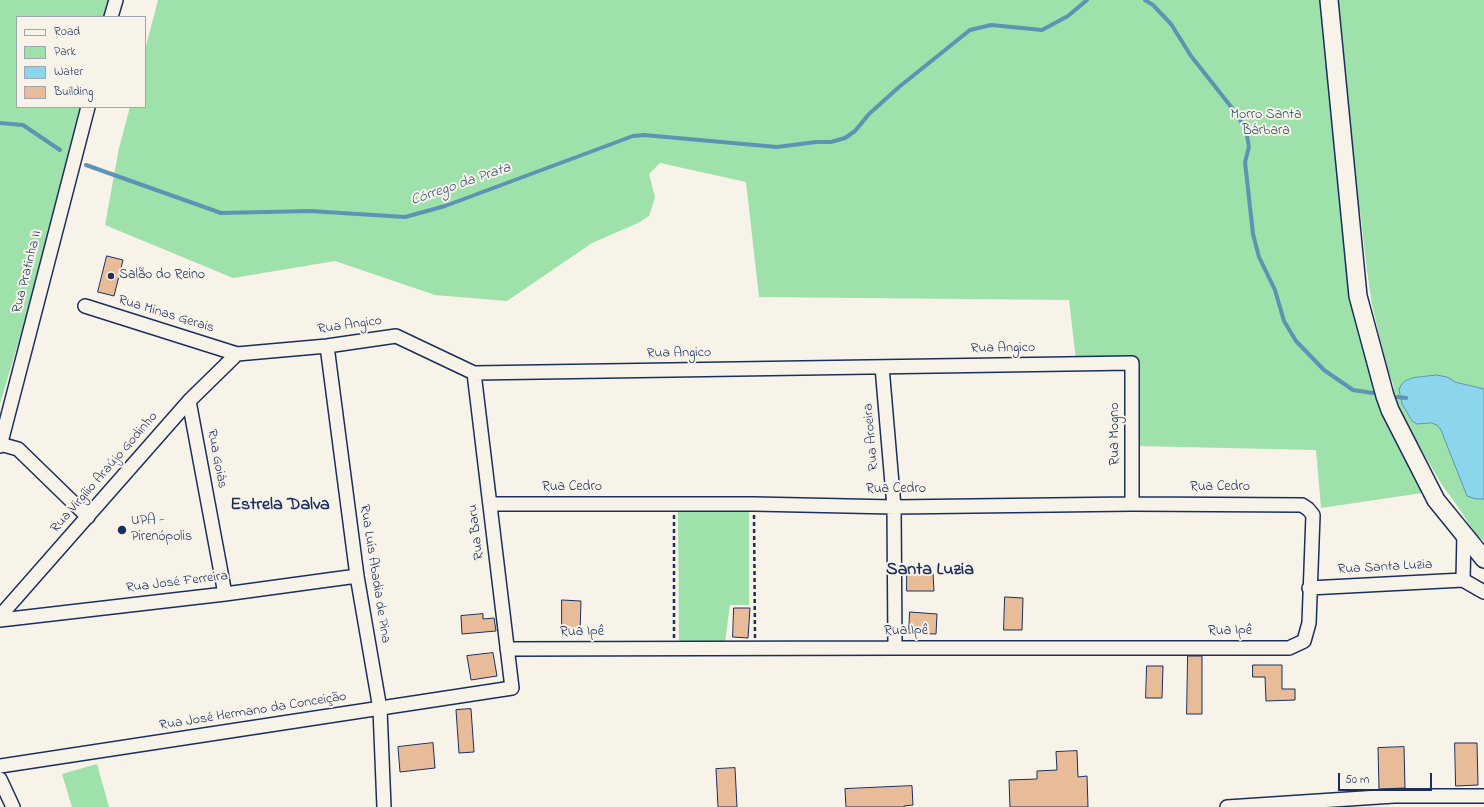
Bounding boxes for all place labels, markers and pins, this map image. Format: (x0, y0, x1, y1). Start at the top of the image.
place label: Salão do Reino (119, 268, 205, 284)
marker: Salão do Reino (106, 271, 116, 281)
place label: UPA - Pirenópolis (131, 514, 192, 546)
marker: UPA - Pirenópolis (116, 524, 128, 536)

